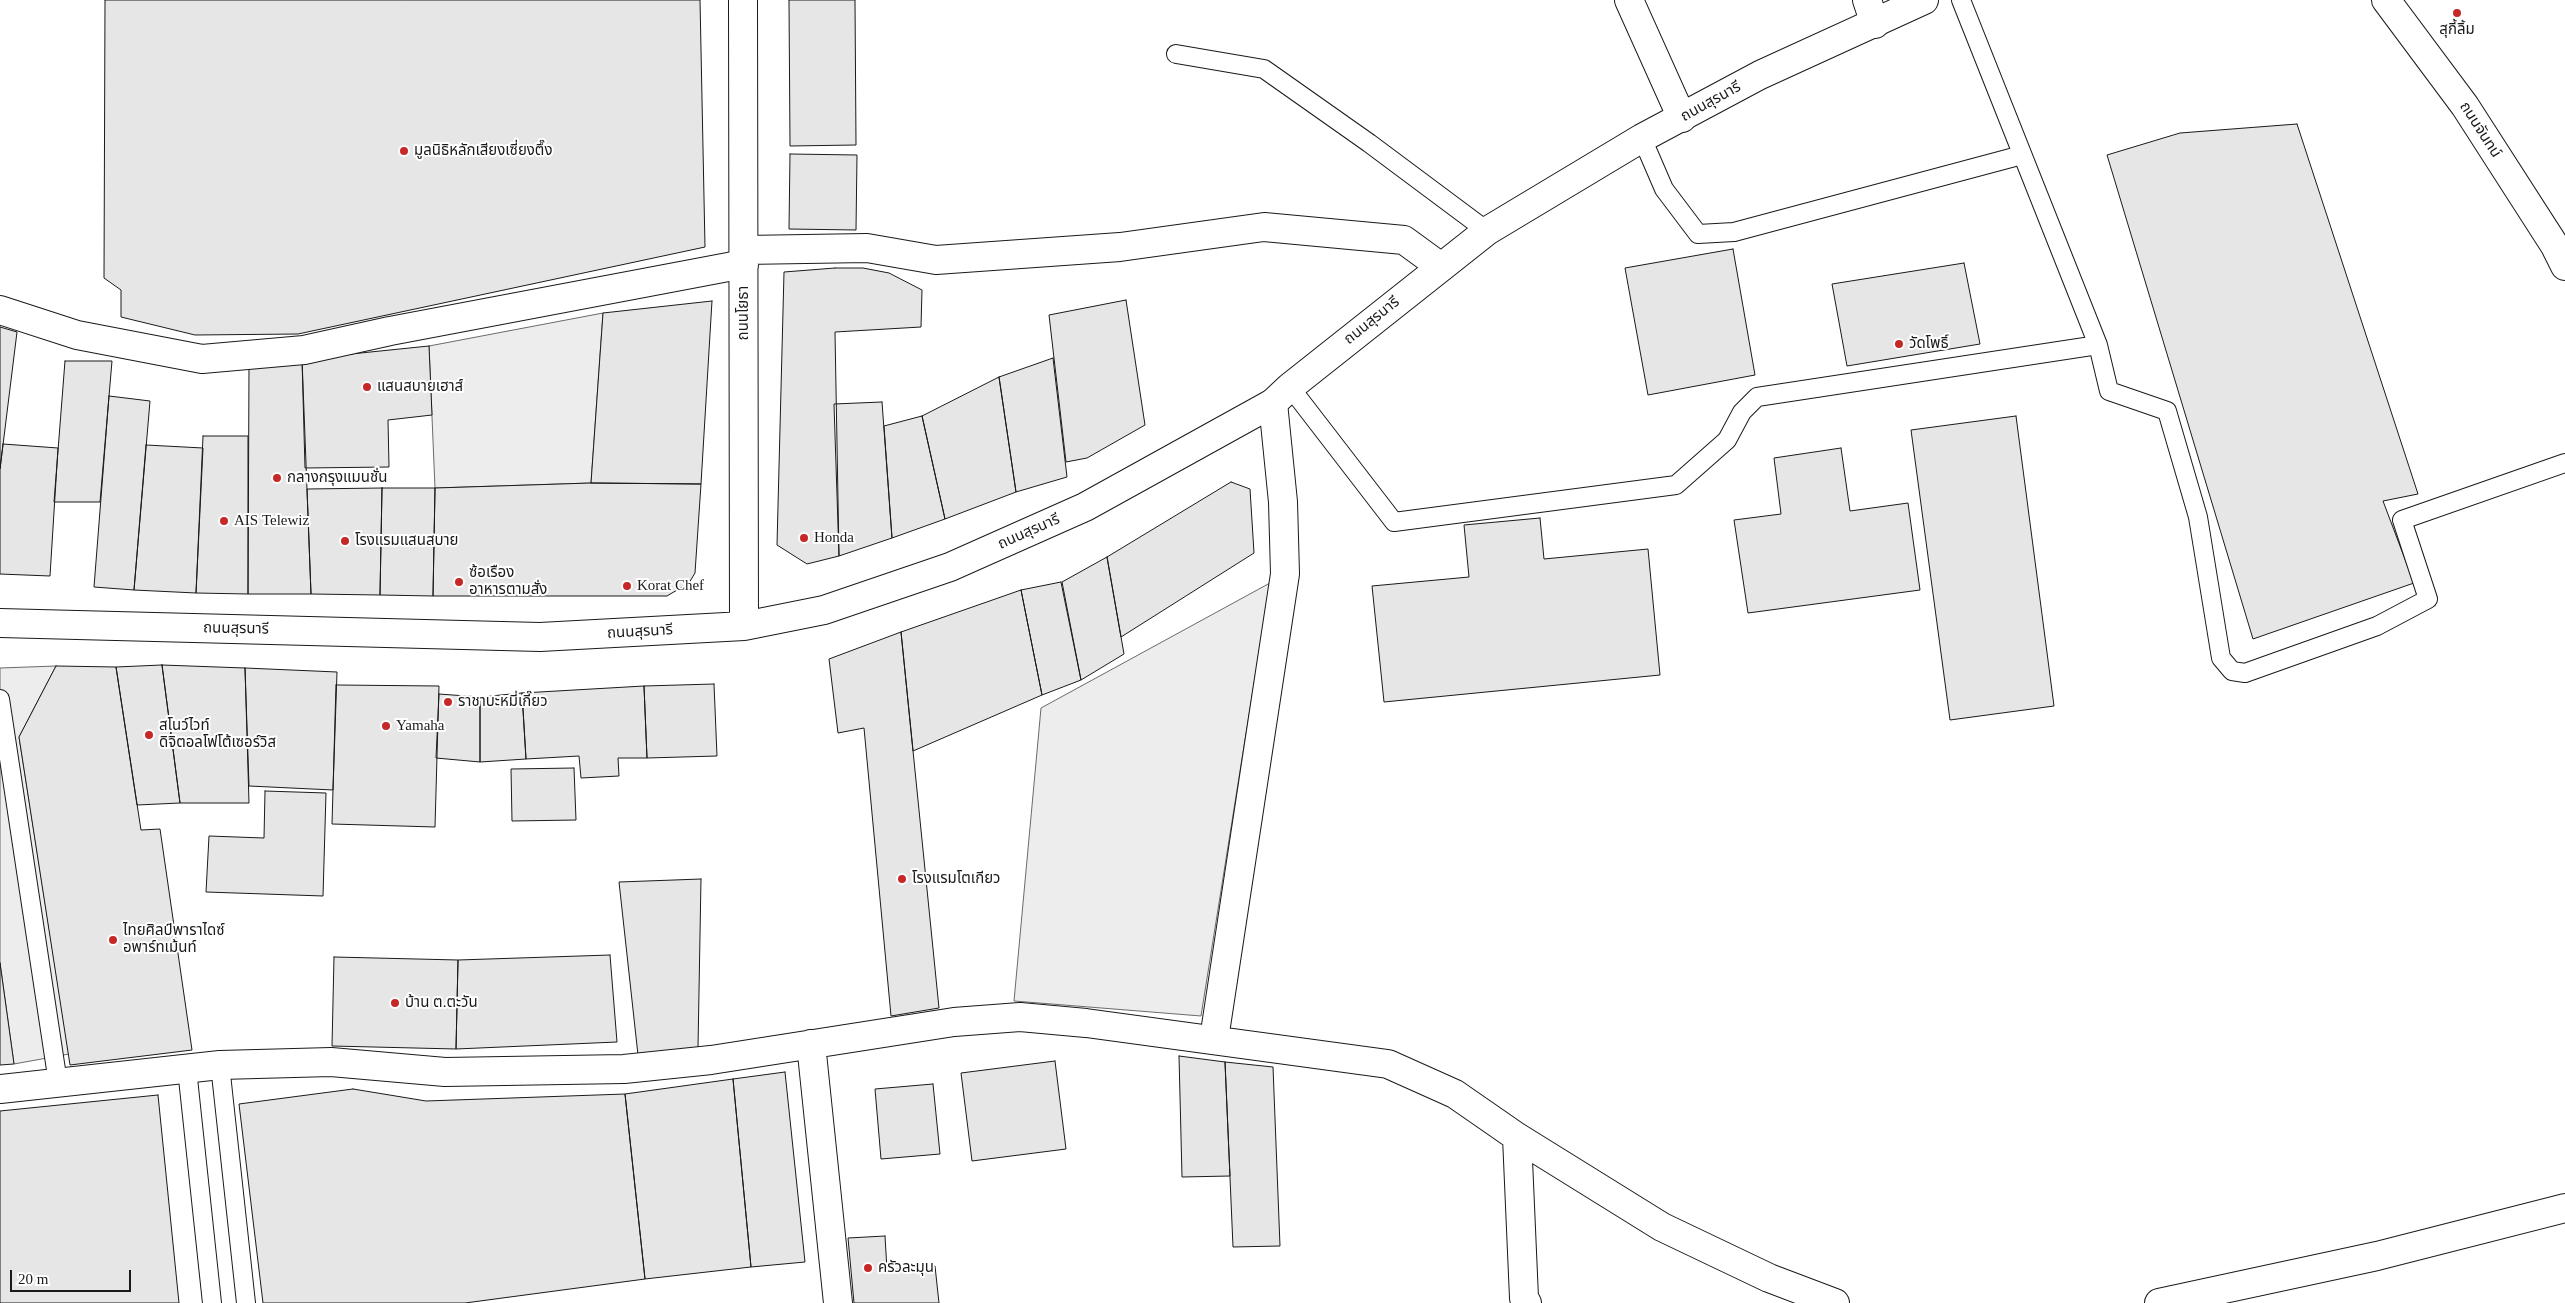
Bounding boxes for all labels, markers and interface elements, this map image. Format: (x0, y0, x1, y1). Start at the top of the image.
marker: สุกี้ลิ้ม (2451, 7, 2463, 19)
place label: สุกี้ลิ้ม (2439, 21, 2475, 39)
street label: ถนนสุรนารี (1678, 78, 1744, 126)
street label: ถนนจันทน์ (2455, 99, 2505, 161)
place label: มูลนิธิหลักเสียงเซี่ยงตึ๊ง (414, 142, 552, 160)
marker: มูลนิธิหลักเสียงเซี่ยงตึ๊ง (398, 145, 410, 157)
street label: ถนนโยธา (735, 286, 753, 340)
street label: ถนนสุรนารี (1341, 293, 1403, 349)
place label: วัดโพธิ์ (1909, 335, 1949, 353)
marker: วัดโพธิ์ (1893, 338, 1905, 350)
place label: แสนสบายเฮาส์ (377, 378, 463, 396)
marker: แสนสบายเฮาส์ (361, 381, 373, 393)
place label: กลางกรุงแมนชั่น (287, 469, 387, 487)
marker: กลางกรุงแมนชั่น (271, 472, 283, 484)
street label: ถนนสุรนารี (995, 510, 1063, 554)
place label: AIS Telewiz (234, 512, 309, 530)
marker: AIS Telewiz (218, 515, 230, 527)
place label: Honda (814, 529, 854, 547)
place label: โรงแรมแสนสบาย (355, 532, 459, 550)
marker: Honda (798, 532, 810, 544)
marker: โรงแรมแสนสบาย (339, 535, 351, 547)
place label: ซ้อเรือง อาหารตามสั่ง (469, 564, 547, 599)
marker: ซ้อเรือง อาหารตามสั่ง (453, 576, 465, 588)
place label: Korat Chef (637, 577, 704, 595)
marker: Korat Chef (621, 580, 633, 592)
street label: ถนนสุรนารี (203, 619, 269, 639)
street label: ถนนสุรนารี (607, 621, 673, 643)
place label: ราชาบะหมี่เกี๊ยว (458, 693, 548, 711)
marker: ราชาบะหมี่เกี๊ยว (442, 696, 454, 708)
place label: สโนว์ไวท์ ดิจิตอลโฟโต้เซอร์วิส (159, 717, 276, 752)
place label: Yamaha (396, 717, 444, 735)
marker: Yamaha (380, 720, 392, 732)
marker: สโนว์ไวท์ ดิจิตอลโฟโต้เซอร์วิส (143, 729, 155, 741)
place label: โรงแรมโตเกียว (912, 870, 1000, 888)
marker: โรงแรมโตเกียว (896, 873, 908, 885)
place label: ไทยศิลป์พาราไดซ์ อพาร์ทเม้นท์ (123, 922, 225, 957)
marker: ไทยศิลป์พาราไดซ์ อพาร์ทเม้นท์ (107, 934, 119, 946)
place label: บ้าน ต.ตะวัน (405, 994, 478, 1012)
marker: บ้าน ต.ตะวัน (389, 997, 401, 1009)
place label: ครัวละมุน (878, 1259, 934, 1277)
scale bar (12, 1260, 134, 1292)
marker: ครัวละมุน (862, 1262, 874, 1274)
text: 20 m (18, 1271, 48, 1287)

